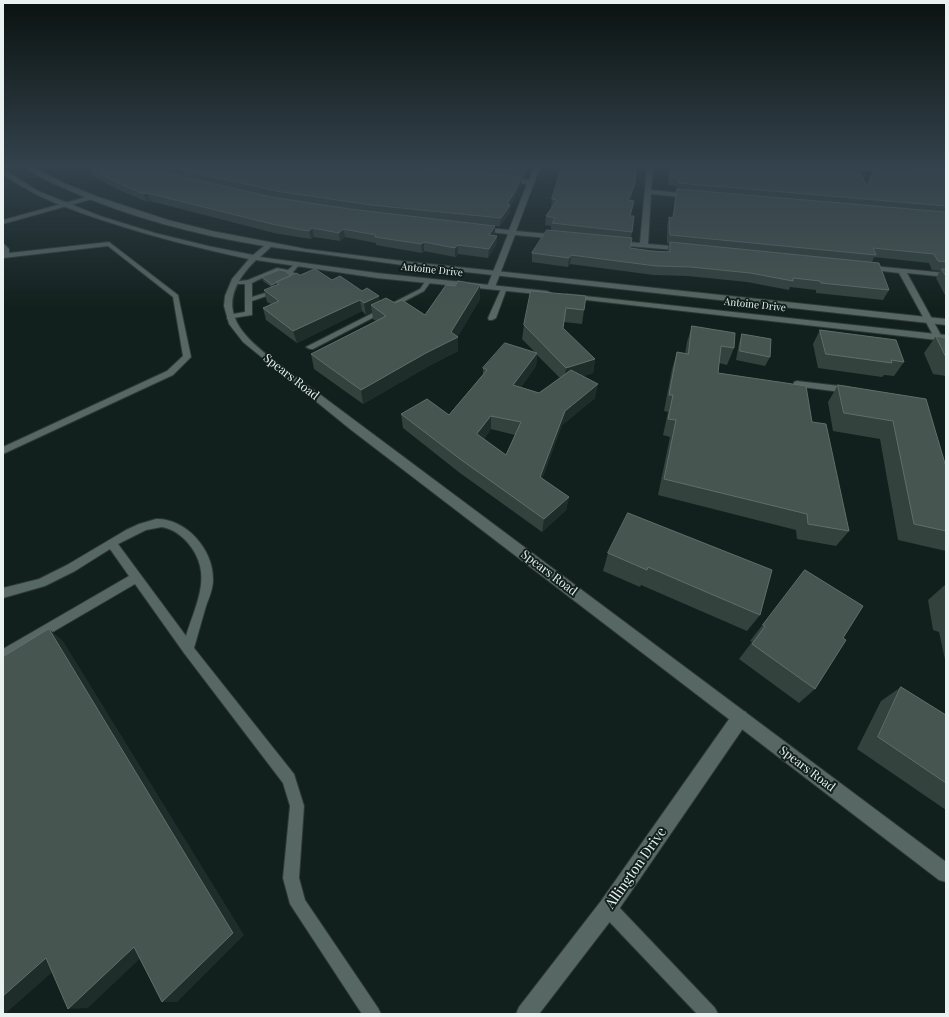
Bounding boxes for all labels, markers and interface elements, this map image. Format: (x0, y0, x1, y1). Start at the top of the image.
street label: Antoine Drive (400, 261, 464, 279)
street label: Antoine Drive (723, 296, 787, 314)
street label: Spears Road (260, 351, 322, 403)
street label: Spears Road (518, 547, 580, 599)
street label: Spears Road (776, 743, 838, 795)
street label: Allington Drive (602, 824, 670, 912)

